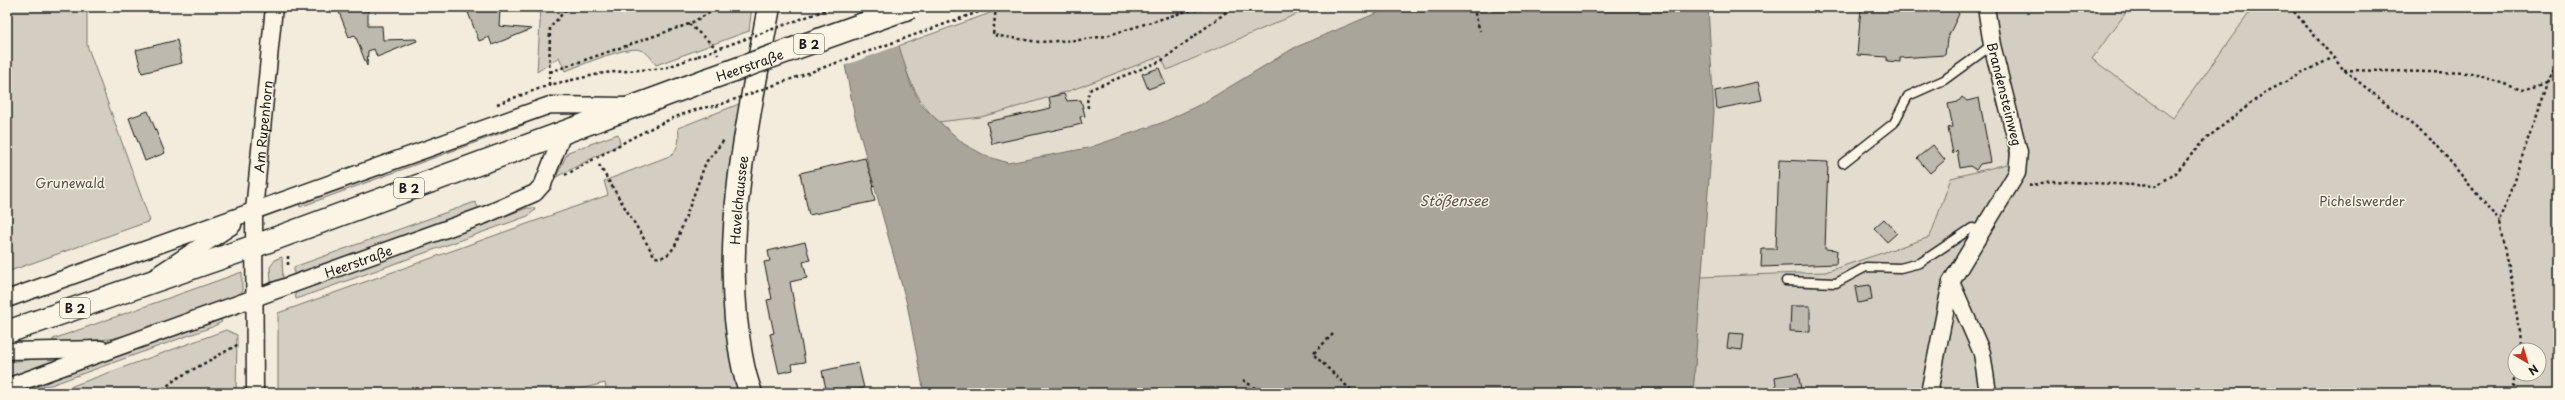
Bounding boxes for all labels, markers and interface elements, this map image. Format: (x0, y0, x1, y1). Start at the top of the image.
road number: B 2 (794, 34, 824, 54)
street label: Brandensteinweg (1983, 40, 2027, 148)
street label: Heerstraße (713, 44, 786, 85)
street label: Am Rupenhorn (248, 79, 276, 173)
street label: Havelchaussee (725, 154, 752, 245)
park label: Grunewald (35, 173, 105, 192)
road number: B 2 (394, 178, 424, 198)
water label: Stößensee (1420, 190, 1489, 211)
park label: Pichelswerder (2319, 191, 2405, 210)
street label: Heerstraße (322, 240, 394, 282)
road number: B 2 (60, 298, 90, 318)
north arrow (2507, 342, 2547, 382)
text: N (2525, 361, 2542, 380)

